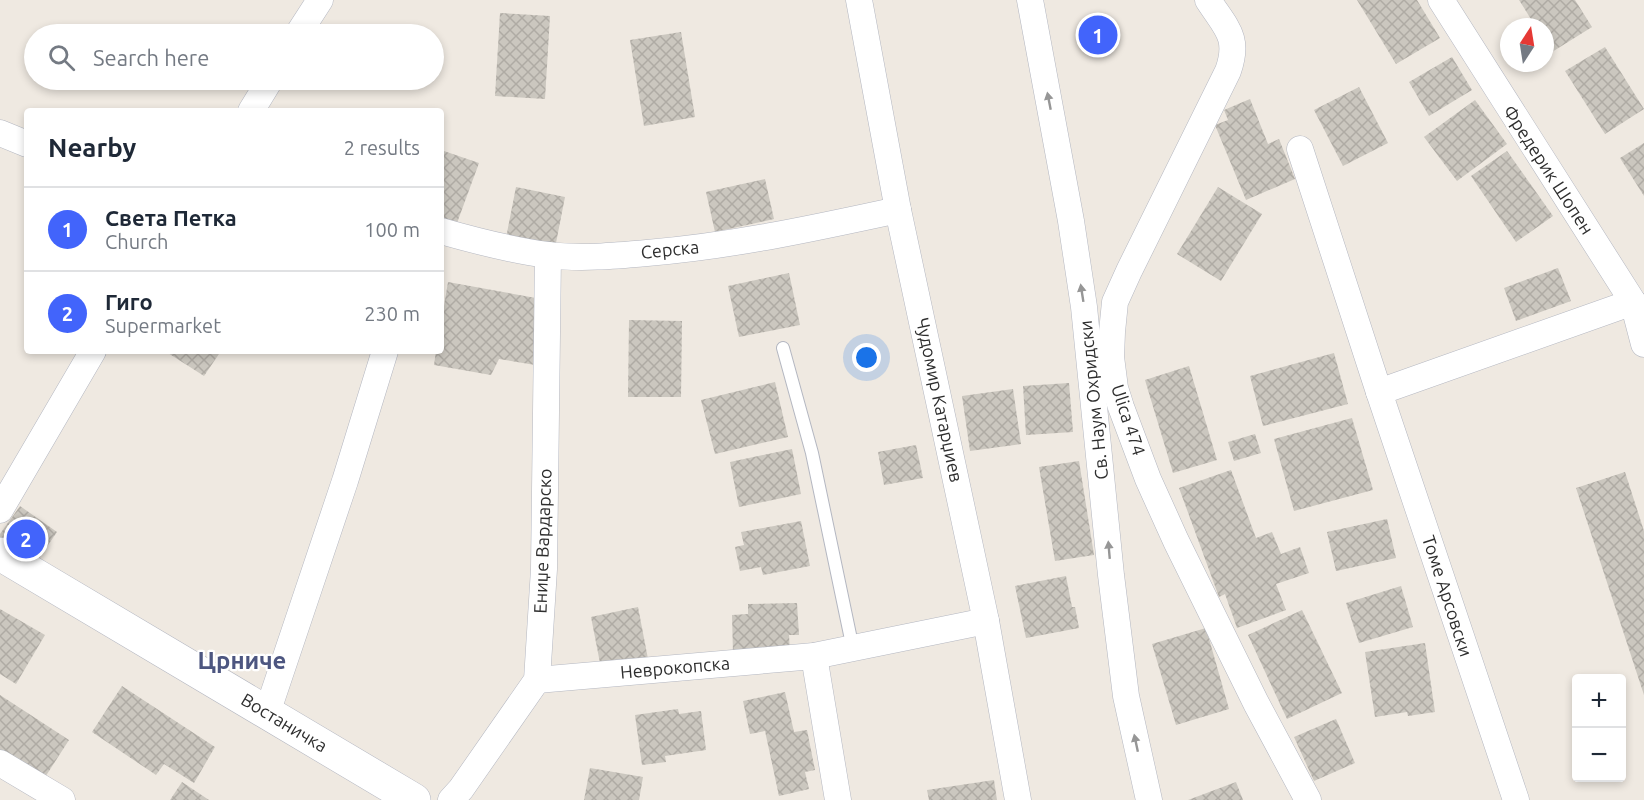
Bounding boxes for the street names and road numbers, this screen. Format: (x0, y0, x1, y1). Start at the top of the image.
street label: Фредерик Шопен (1500, 101, 1598, 238)
street label: Серска (640, 236, 700, 262)
street label: Чудомир Катарџиев (913, 316, 967, 484)
street label: Св. Наум Охридски (1075, 319, 1111, 481)
street label: Ulica 474 (1108, 382, 1150, 458)
street label: Ениџе Вардарско (529, 468, 555, 614)
street label: Томе Арсовски (1419, 533, 1477, 659)
street label: Неврокопска (619, 652, 731, 682)
street label: Востаничка (238, 689, 331, 756)

